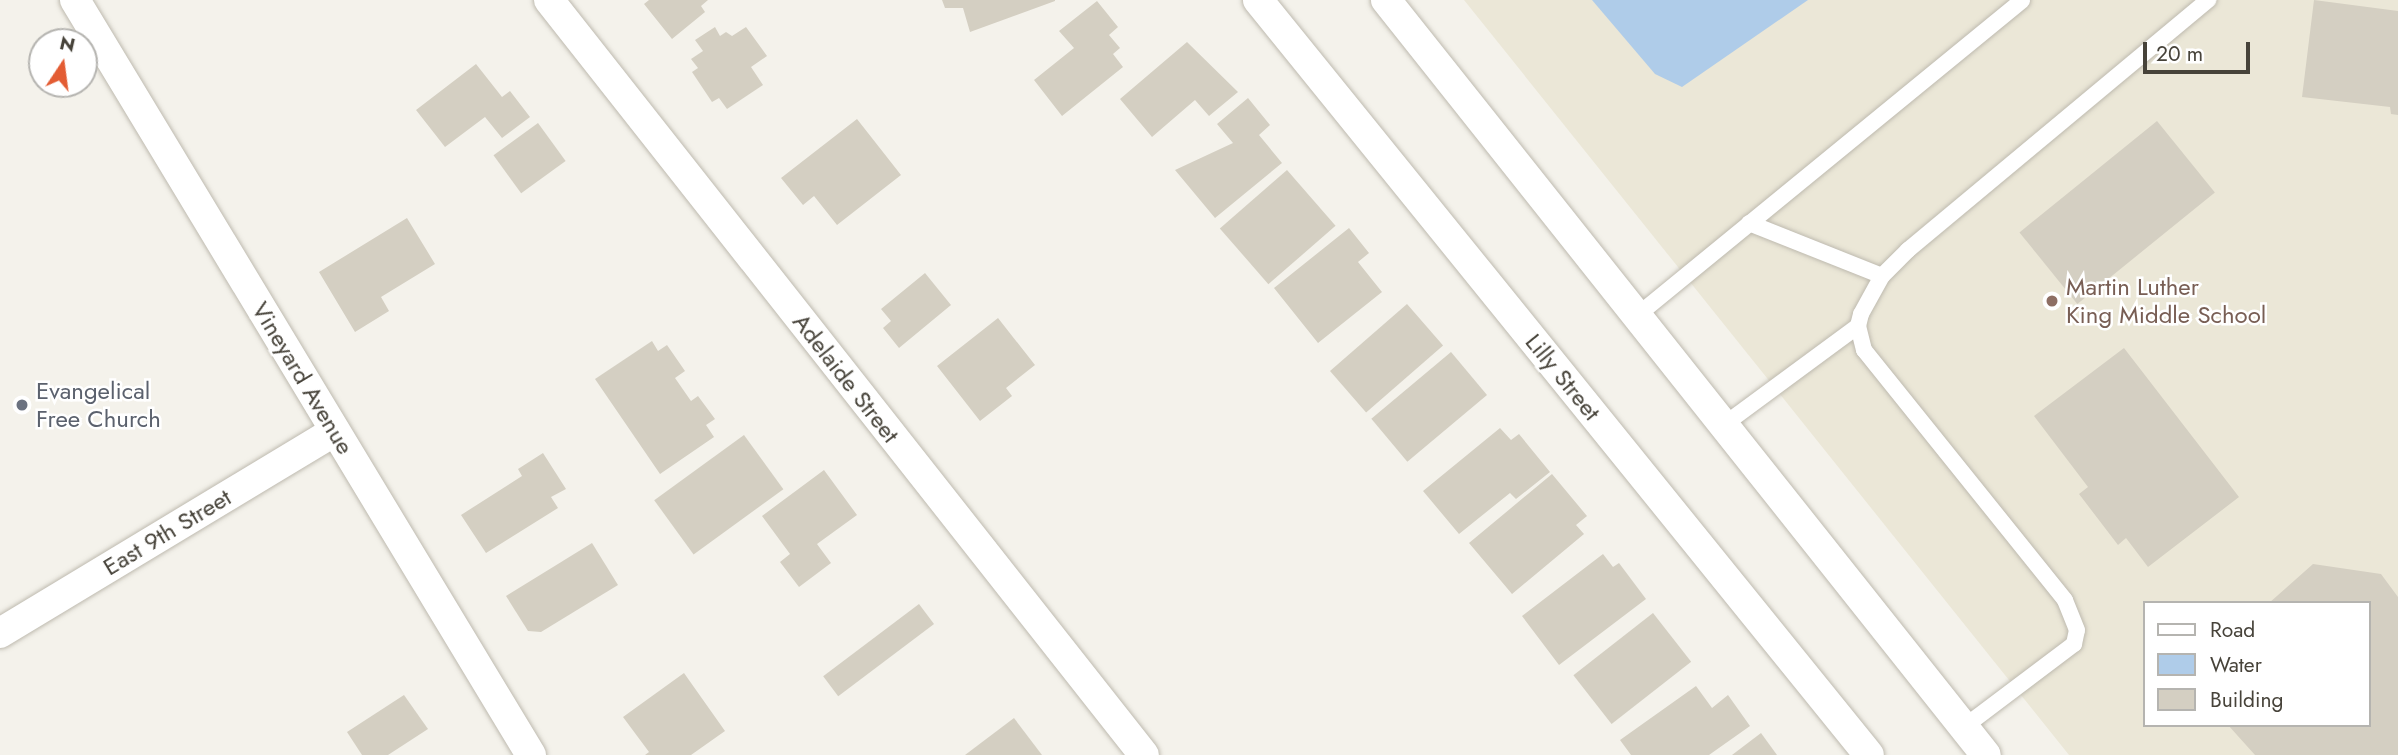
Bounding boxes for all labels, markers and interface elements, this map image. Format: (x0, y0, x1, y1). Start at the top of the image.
north arrow (28, 28, 98, 98)
scale bar (2146, 28, 2253, 72)
text: N (57, 29, 78, 59)
text: 20 m (2156, 39, 2203, 69)
place label: Martin Luther King Middle School (2066, 273, 2266, 329)
marker: Martin Luther King Middle School (2044, 293, 2060, 309)
street label: Vineyard Avenue (246, 297, 360, 459)
street label: Adelaide Street (787, 308, 905, 448)
street label: Lilly Street (1519, 328, 1607, 426)
place label: Evangelical Free Church (36, 377, 161, 433)
marker: Evangelical Free Church (14, 397, 30, 413)
street label: East 9th Street (98, 483, 236, 581)
legend (2142, 601, 2370, 727)
text: Road (2210, 615, 2255, 645)
text: Water (2210, 650, 2262, 680)
text: Building (2210, 685, 2283, 715)

